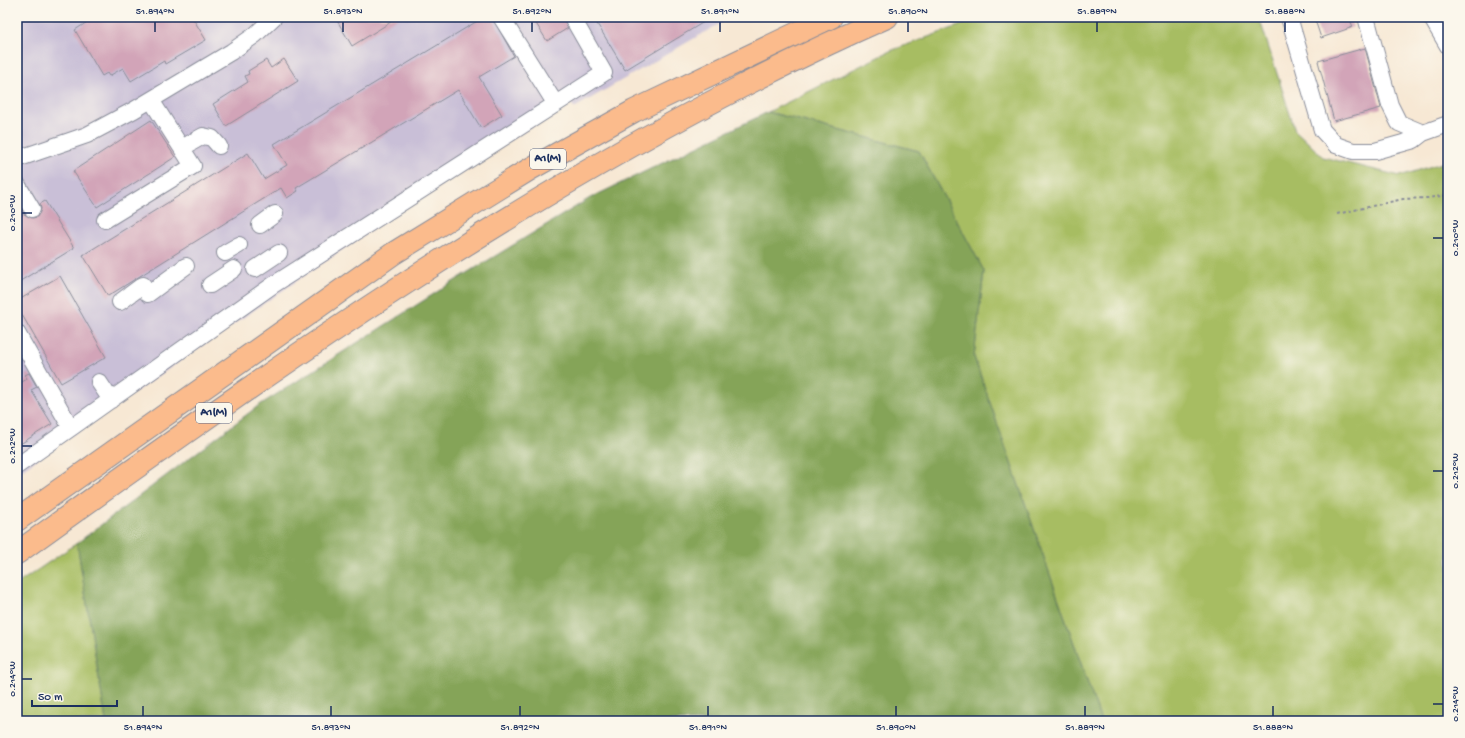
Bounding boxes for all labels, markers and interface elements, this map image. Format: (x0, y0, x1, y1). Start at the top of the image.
text: 51.894°N (136, 6, 175, 18)
text: 51.893°N (323, 6, 363, 18)
text: 51.892°N (513, 6, 552, 18)
text: 51.891°N (701, 6, 739, 18)
text: 51.890°N (888, 6, 928, 18)
text: 51.889°N (1077, 6, 1117, 18)
text: 51.888°N (1265, 6, 1305, 18)
road number: A1(M) (530, 149, 566, 169)
text: 0.210°W (7, 194, 19, 231)
text: 0.210°W (1450, 219, 1462, 256)
road number: A1(M) (196, 403, 232, 423)
text: 0.212°W (7, 428, 19, 464)
text: 0.212°W (1450, 453, 1462, 489)
text: 0.214°W (7, 661, 19, 697)
scale bar (32, 682, 117, 708)
text: 0.214°W (1450, 686, 1462, 722)
text: 50 m (38, 691, 63, 705)
text: 51.894°N (124, 722, 163, 734)
text: 51.893°N (311, 722, 351, 734)
text: 51.892°N (501, 722, 540, 734)
text: 51.891°N (689, 722, 727, 734)
text: 51.890°N (876, 722, 916, 734)
text: 51.889°N (1065, 722, 1105, 734)
text: 51.888°N (1253, 722, 1293, 734)

